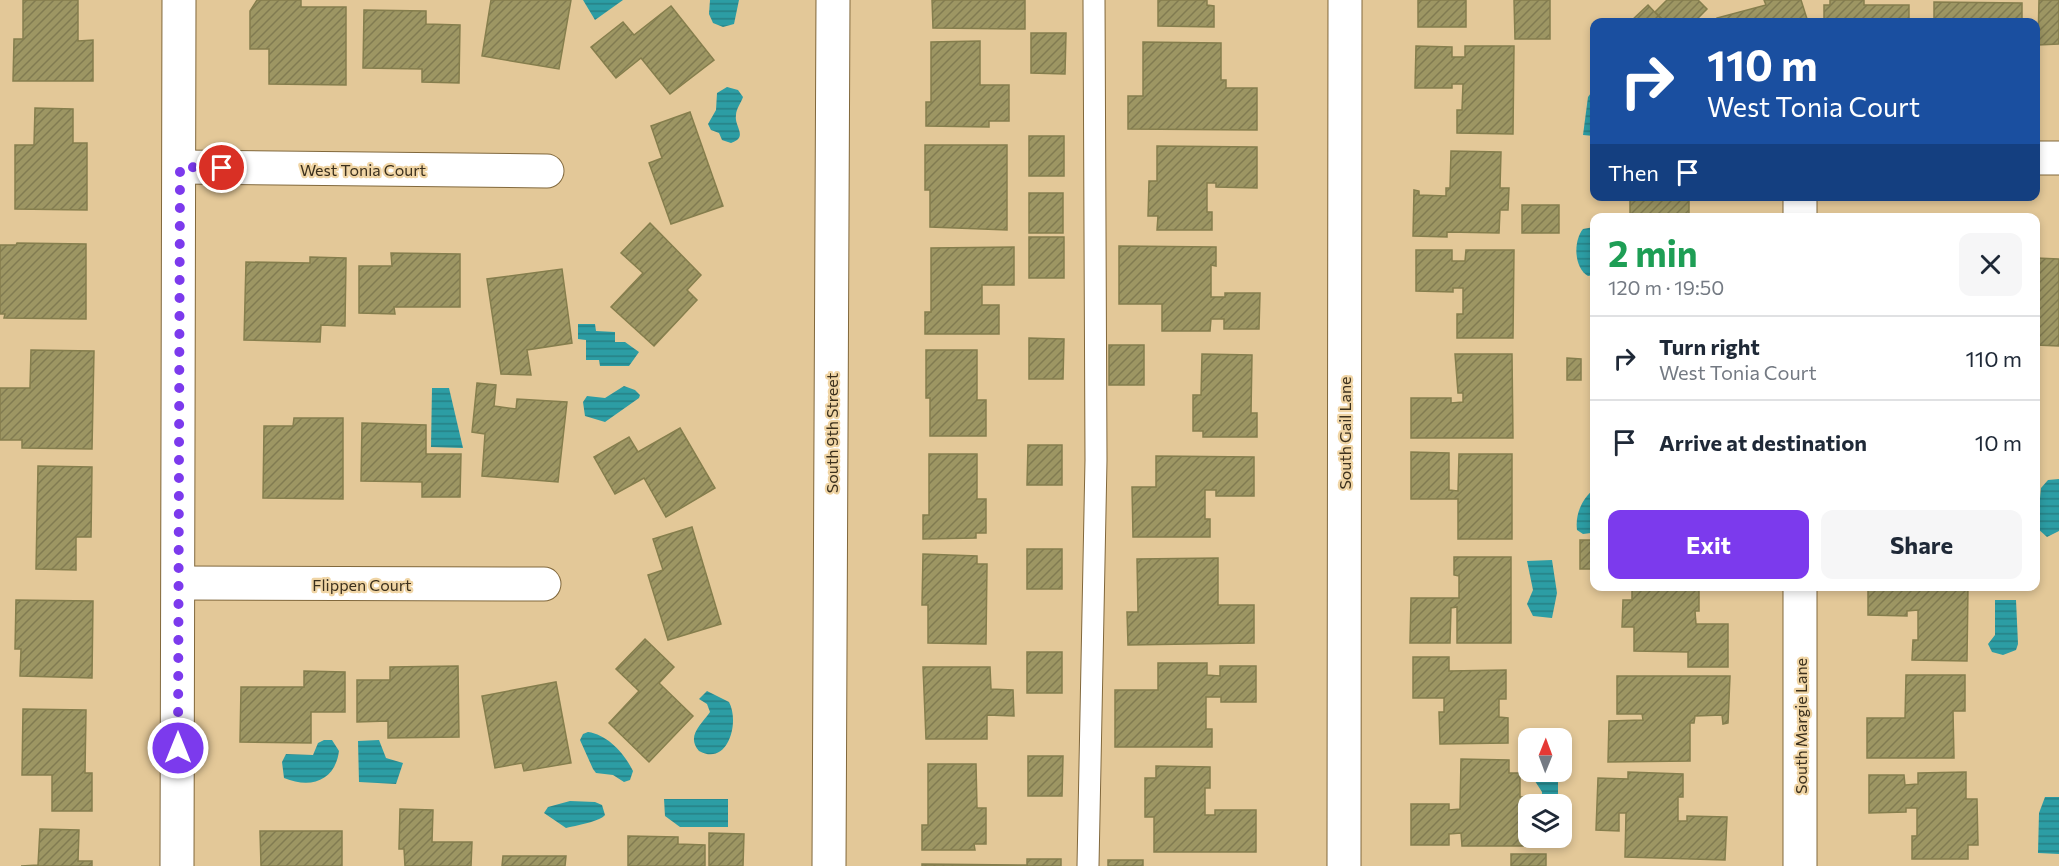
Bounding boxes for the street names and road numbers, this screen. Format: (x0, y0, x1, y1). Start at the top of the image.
street label: West Tonia Court (300, 160, 427, 179)
street label: South 9th Street (822, 372, 841, 493)
street label: South Gail Lane (1335, 376, 1354, 490)
street label: Flippen Court (312, 575, 412, 594)
street label: South Margie Lane (1791, 658, 1810, 794)

